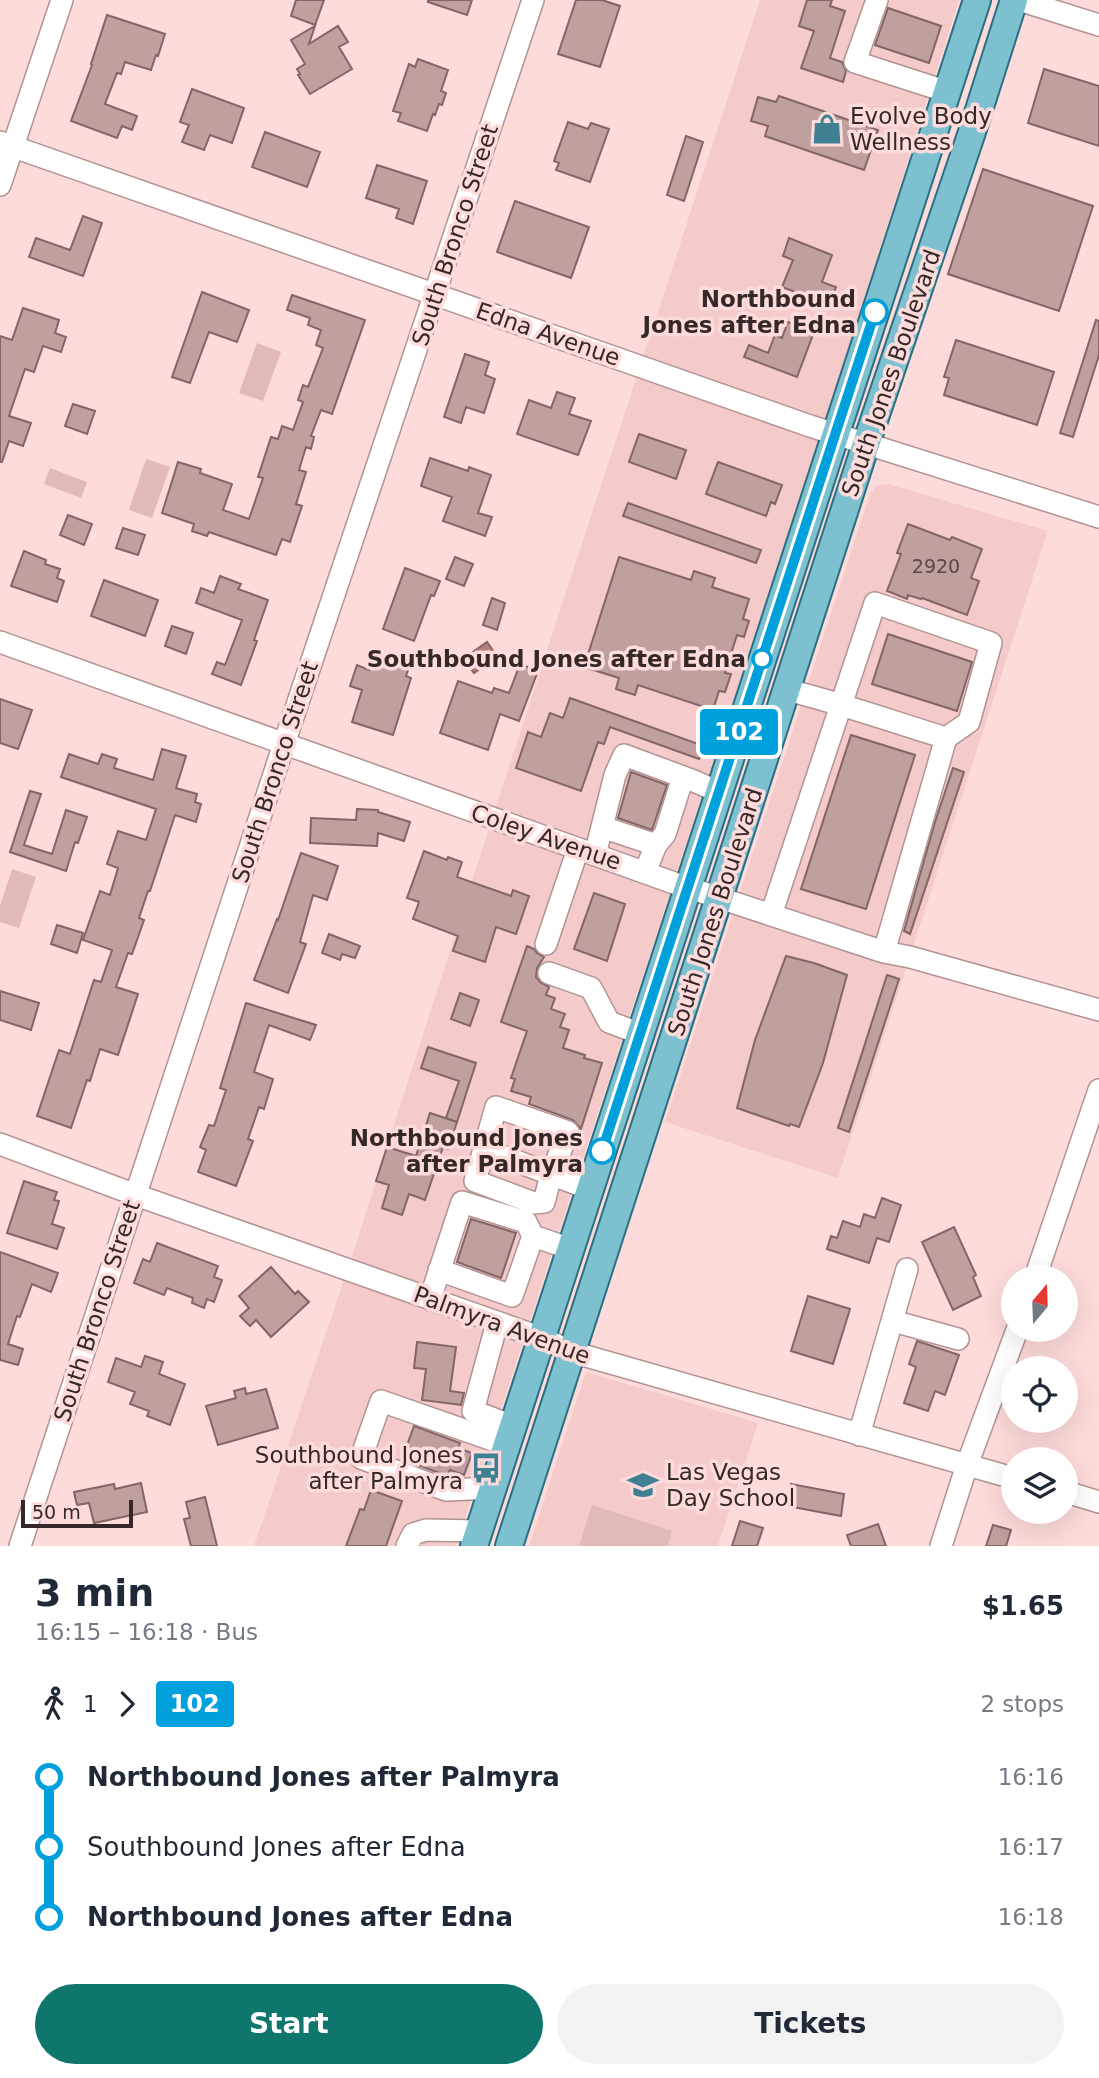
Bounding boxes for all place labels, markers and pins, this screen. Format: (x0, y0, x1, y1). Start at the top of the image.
place label: Evolve Body Wellness (850, 103, 992, 155)
shop icon: Evolve Body Wellness (810, 112, 844, 146)
place label: Northbound Jones after Edna (640, 286, 856, 338)
marker: Northbound Jones after Edna (862, 299, 888, 325)
place label: Southbound Jones after Edna (367, 646, 746, 672)
marker: Southbound Jones after Edna (752, 649, 772, 669)
place label: Northbound Jones after Palmyra (350, 1125, 583, 1177)
marker: Northbound Jones after Palmyra (589, 1138, 615, 1164)
place label: Southbound Jones after Palmyra (255, 1442, 463, 1494)
bus stop icon: Southbound Jones after Palmyra (469, 1451, 503, 1485)
place label: Las Vegas Day School (666, 1459, 795, 1511)
school or university icon: Las Vegas Day School (626, 1468, 660, 1502)

